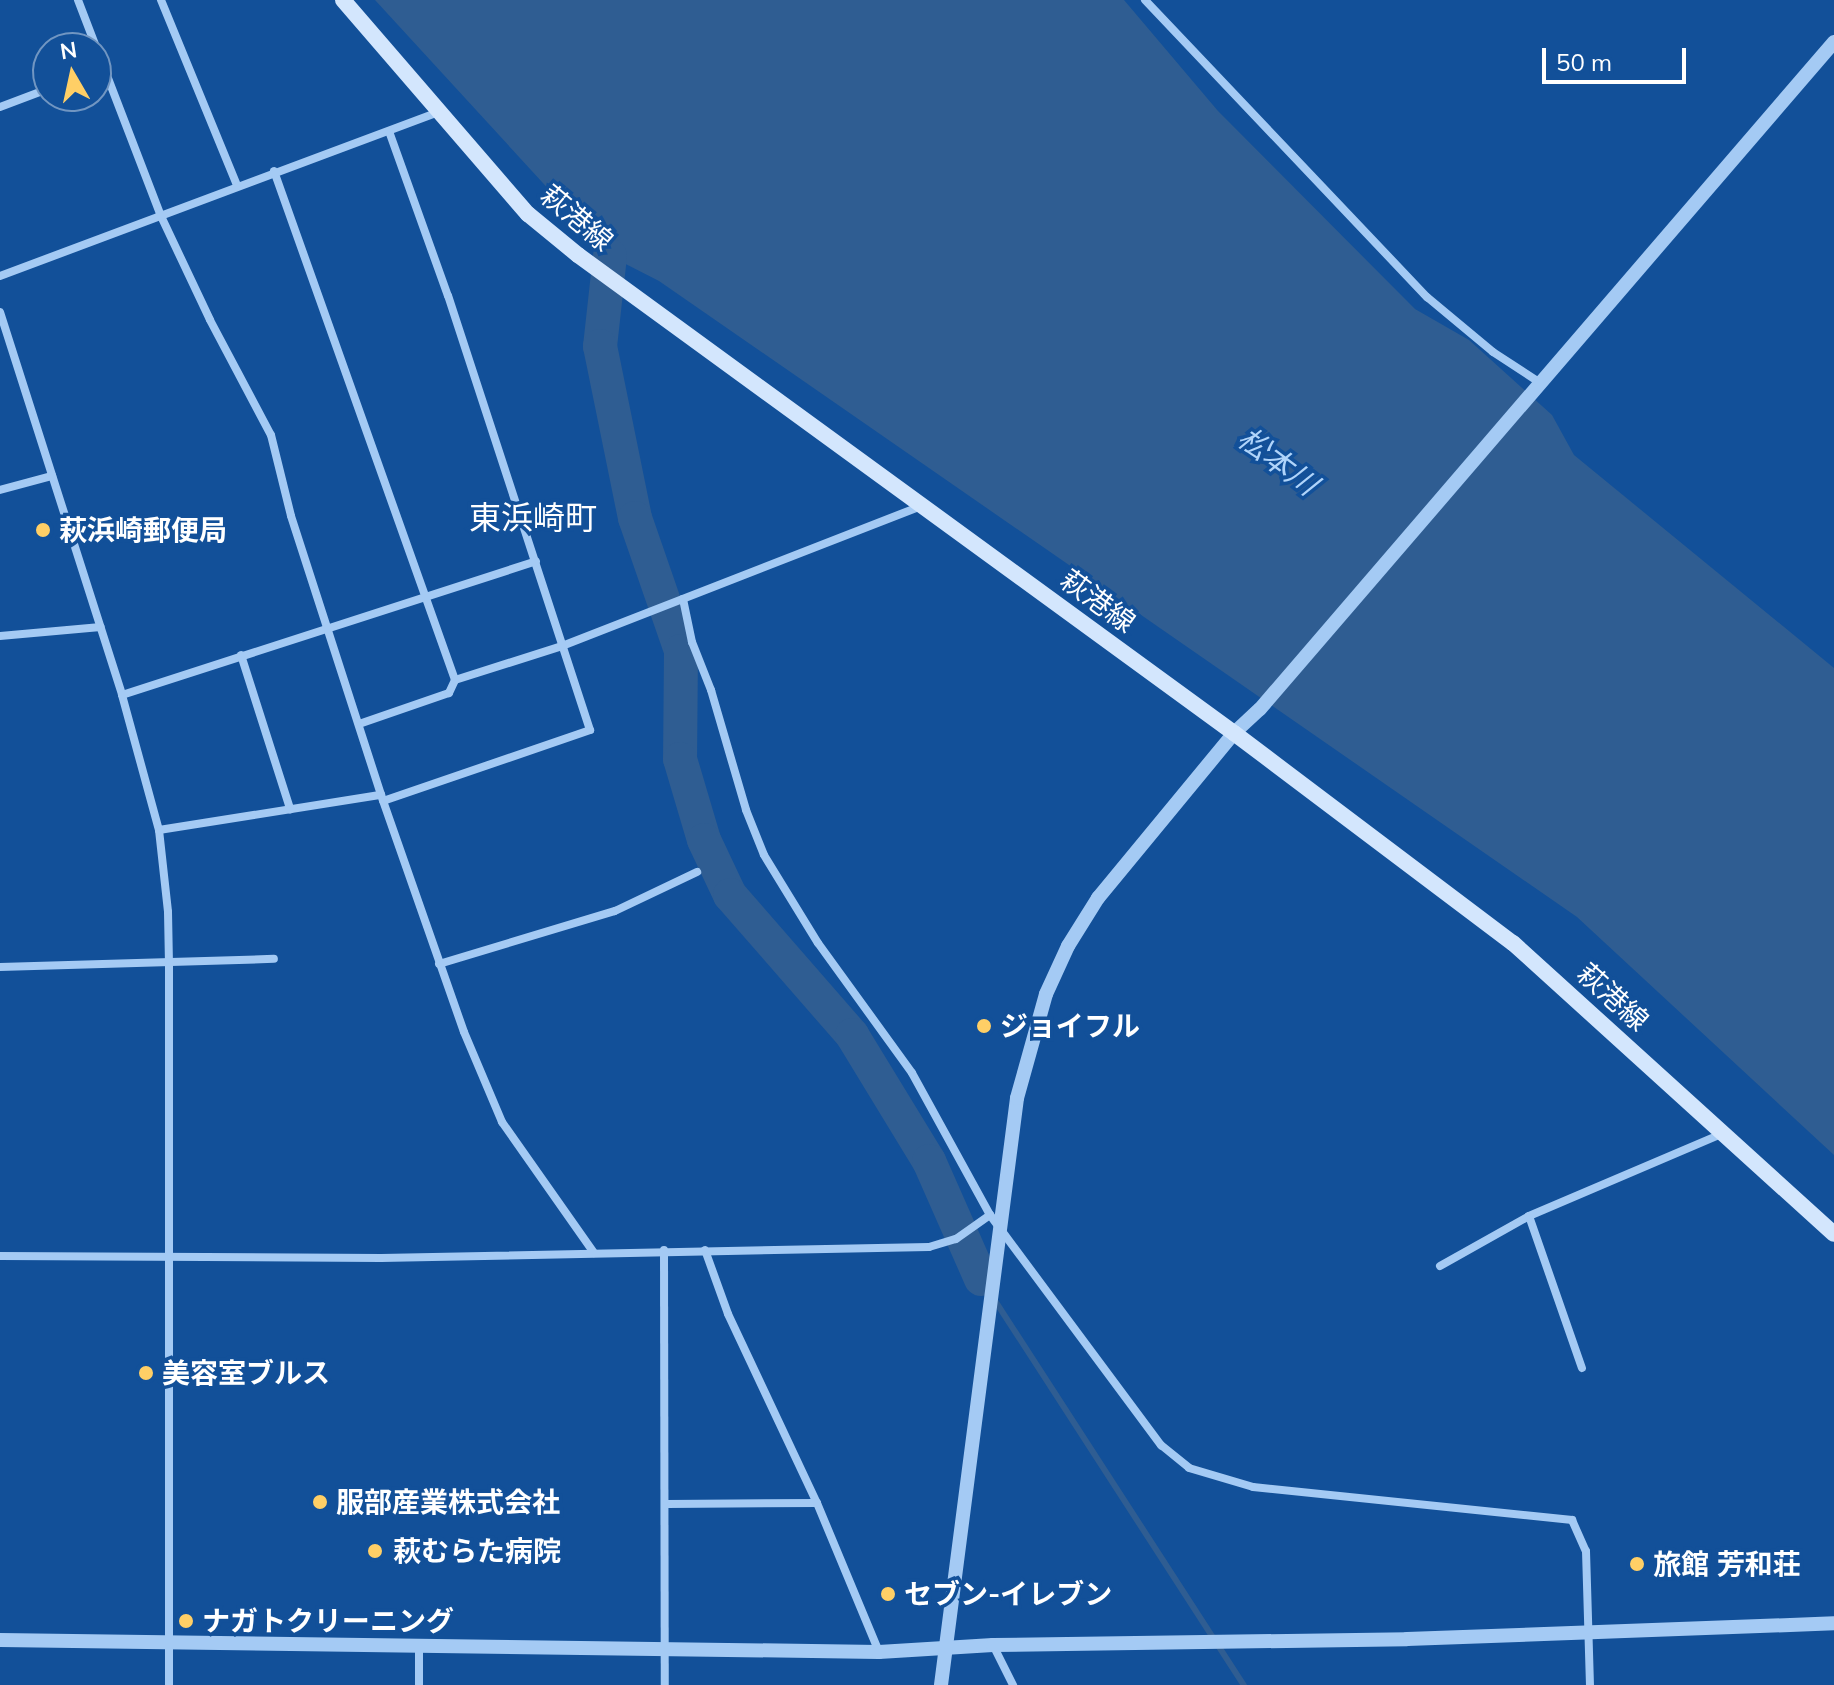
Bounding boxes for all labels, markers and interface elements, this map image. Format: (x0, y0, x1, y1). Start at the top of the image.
north arrow (32, 32, 112, 112)
scale bar (1546, 32, 1690, 82)
text: N (58, 35, 79, 65)
text: 50 m (1556, 47, 1612, 77)
street label: 萩港線 (534, 178, 620, 258)
water label: 松本川 (1231, 420, 1325, 502)
district label: 東浜崎町 (469, 498, 597, 536)
place label: 萩浜崎郵便局 (59, 513, 227, 547)
marker: 萩浜崎郵便局 (34, 521, 52, 539)
street label: 萩港線 (1054, 563, 1142, 639)
street label: 萩港線 (1571, 956, 1655, 1038)
place label: ジョイフル (1000, 1009, 1140, 1043)
marker: ジョイフル (975, 1017, 993, 1035)
place label: 美容室ブルス (162, 1356, 330, 1390)
marker: 美容室ブルス (137, 1364, 155, 1382)
place label: 服部産業株式会社 (336, 1485, 560, 1519)
marker: 服部産業株式会社 (311, 1493, 329, 1511)
place label: 萩むらた病院 (393, 1534, 561, 1568)
marker: 萩むらた病院 (364, 1540, 386, 1562)
place label: 旅館 芳和荘 (1653, 1547, 1801, 1581)
marker: 旅館 芳和荘 (1628, 1555, 1646, 1573)
place label: セブン-イレブン (904, 1577, 1112, 1611)
marker: セブン-イレブン (879, 1585, 897, 1603)
place label: ナガトクリーニング (202, 1604, 454, 1638)
marker: ナガトクリーニング (177, 1612, 195, 1630)

